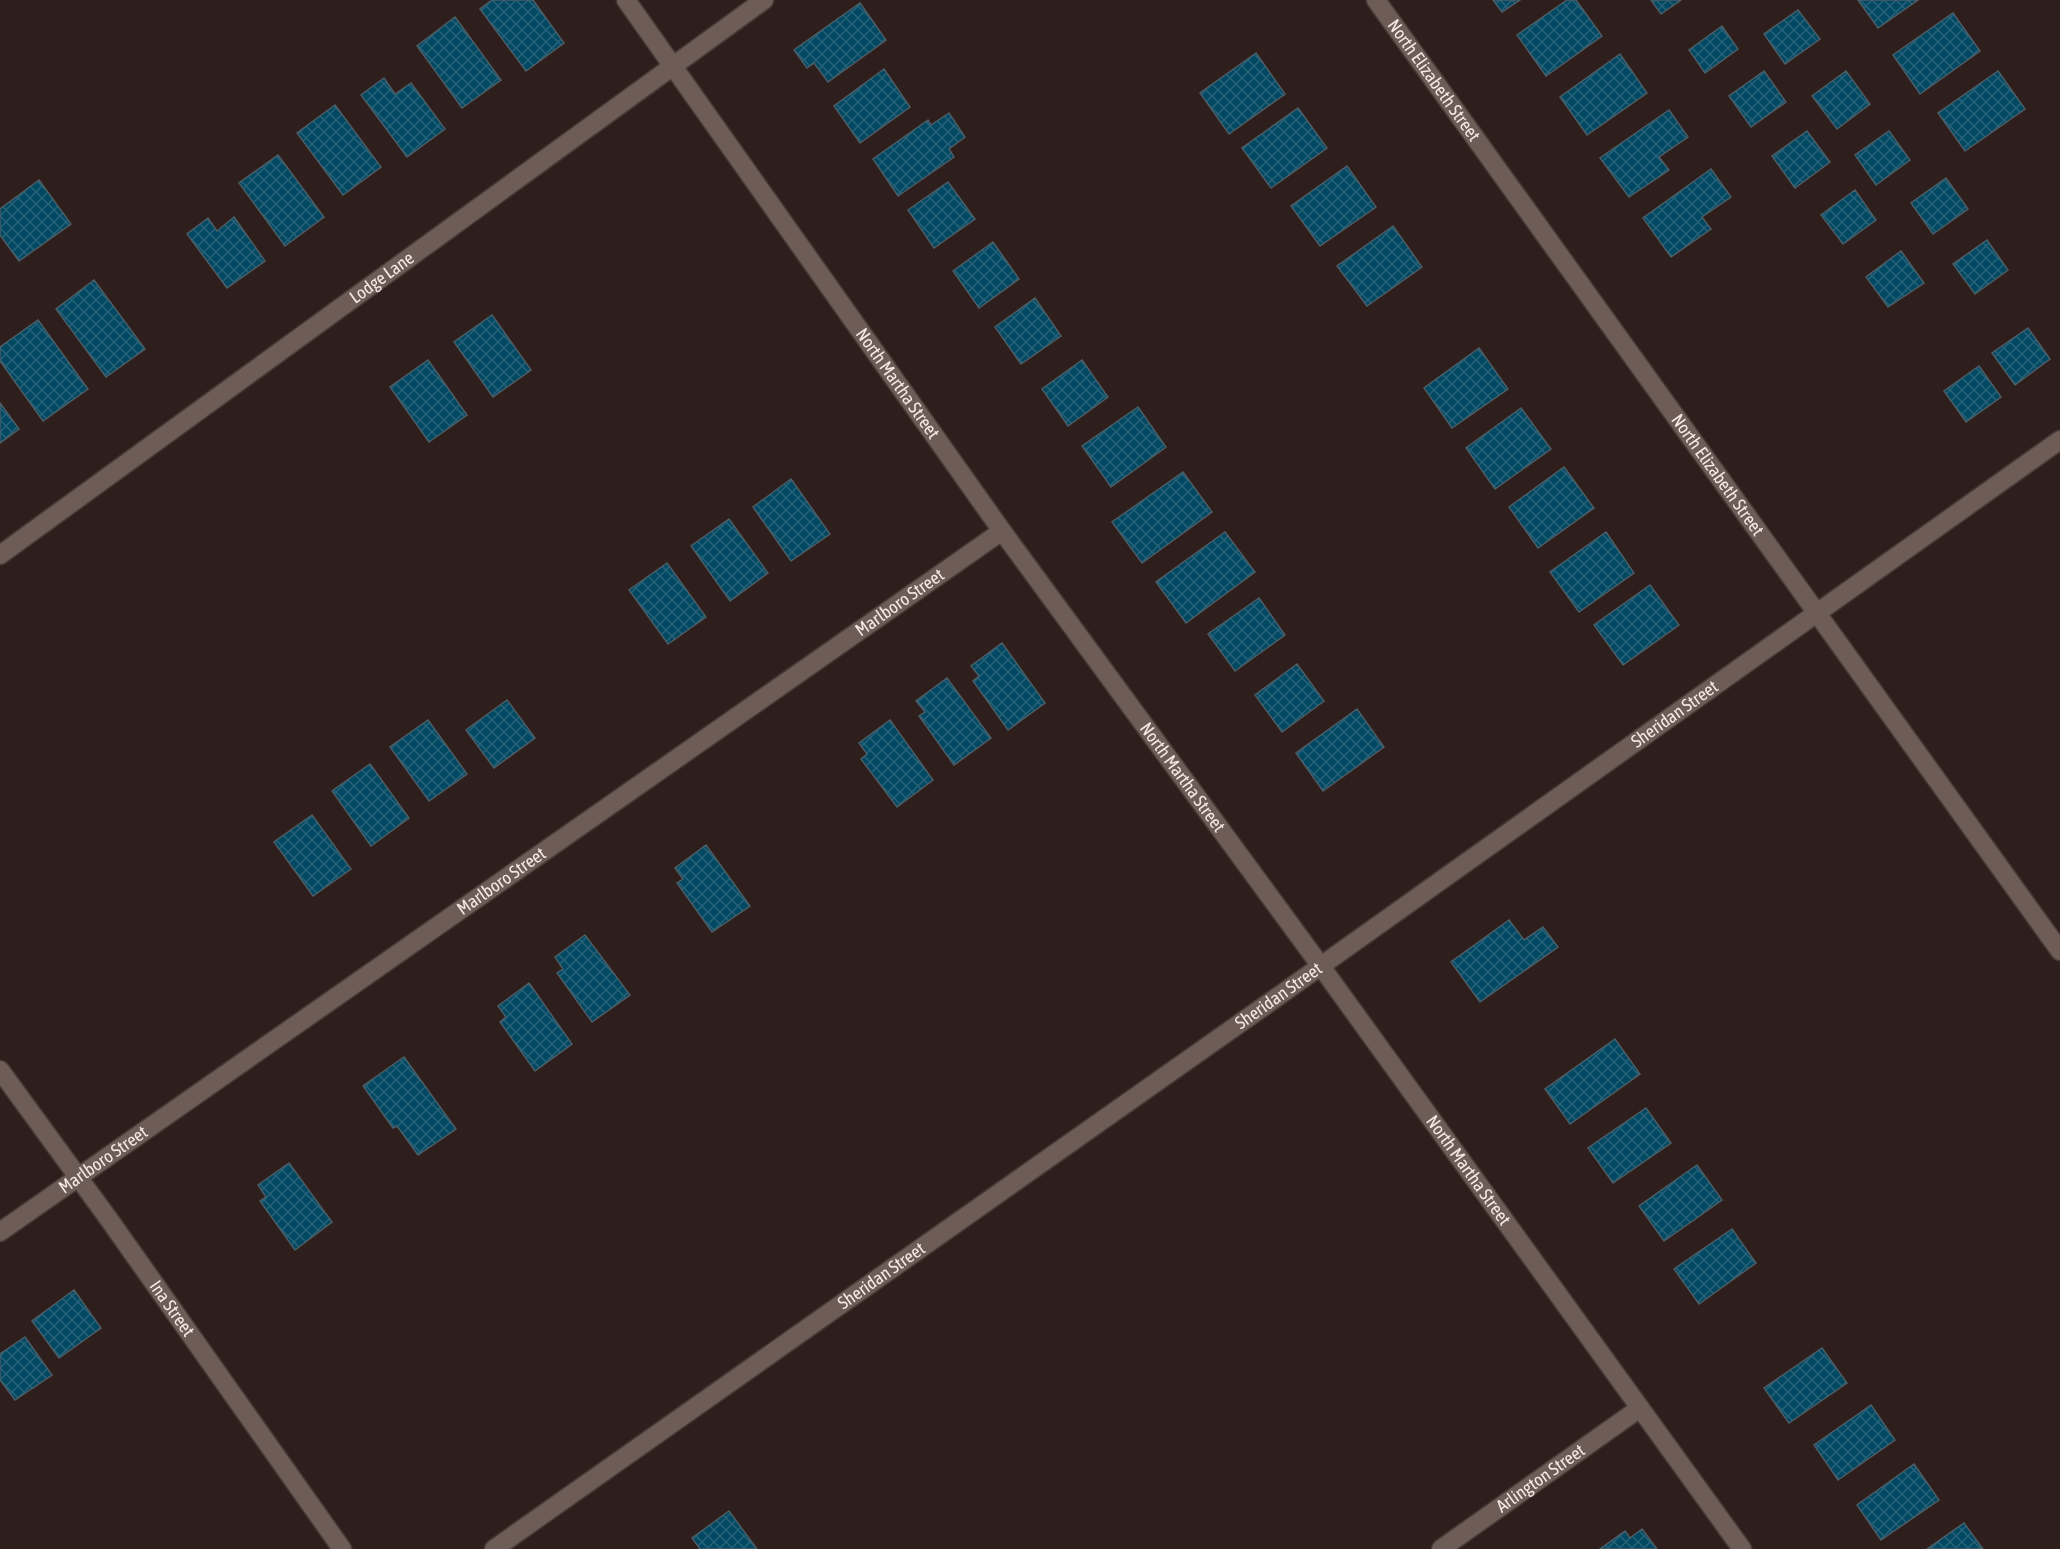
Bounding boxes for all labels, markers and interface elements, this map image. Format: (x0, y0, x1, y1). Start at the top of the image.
street label: North Elizabeth Street (1383, 15, 1485, 145)
street label: Lodge Lane (345, 247, 418, 308)
street label: North Martha Street (852, 324, 944, 443)
street label: North Elizabeth Street (1667, 410, 1769, 540)
street label: Marlboro Street (851, 564, 948, 640)
street label: Sheridan Street (1627, 676, 1722, 752)
street label: North Martha Street (1136, 718, 1230, 836)
street label: Marlboro Street (453, 843, 550, 919)
street label: Sheridan Street (1231, 958, 1326, 1033)
street label: North Martha Street (1422, 1111, 1516, 1229)
street label: Marlboro Street (55, 1121, 151, 1198)
street label: Sheridan Street (834, 1238, 929, 1313)
street label: Ina Street (145, 1276, 199, 1340)
street label: Arlington Street (1492, 1439, 1589, 1517)

